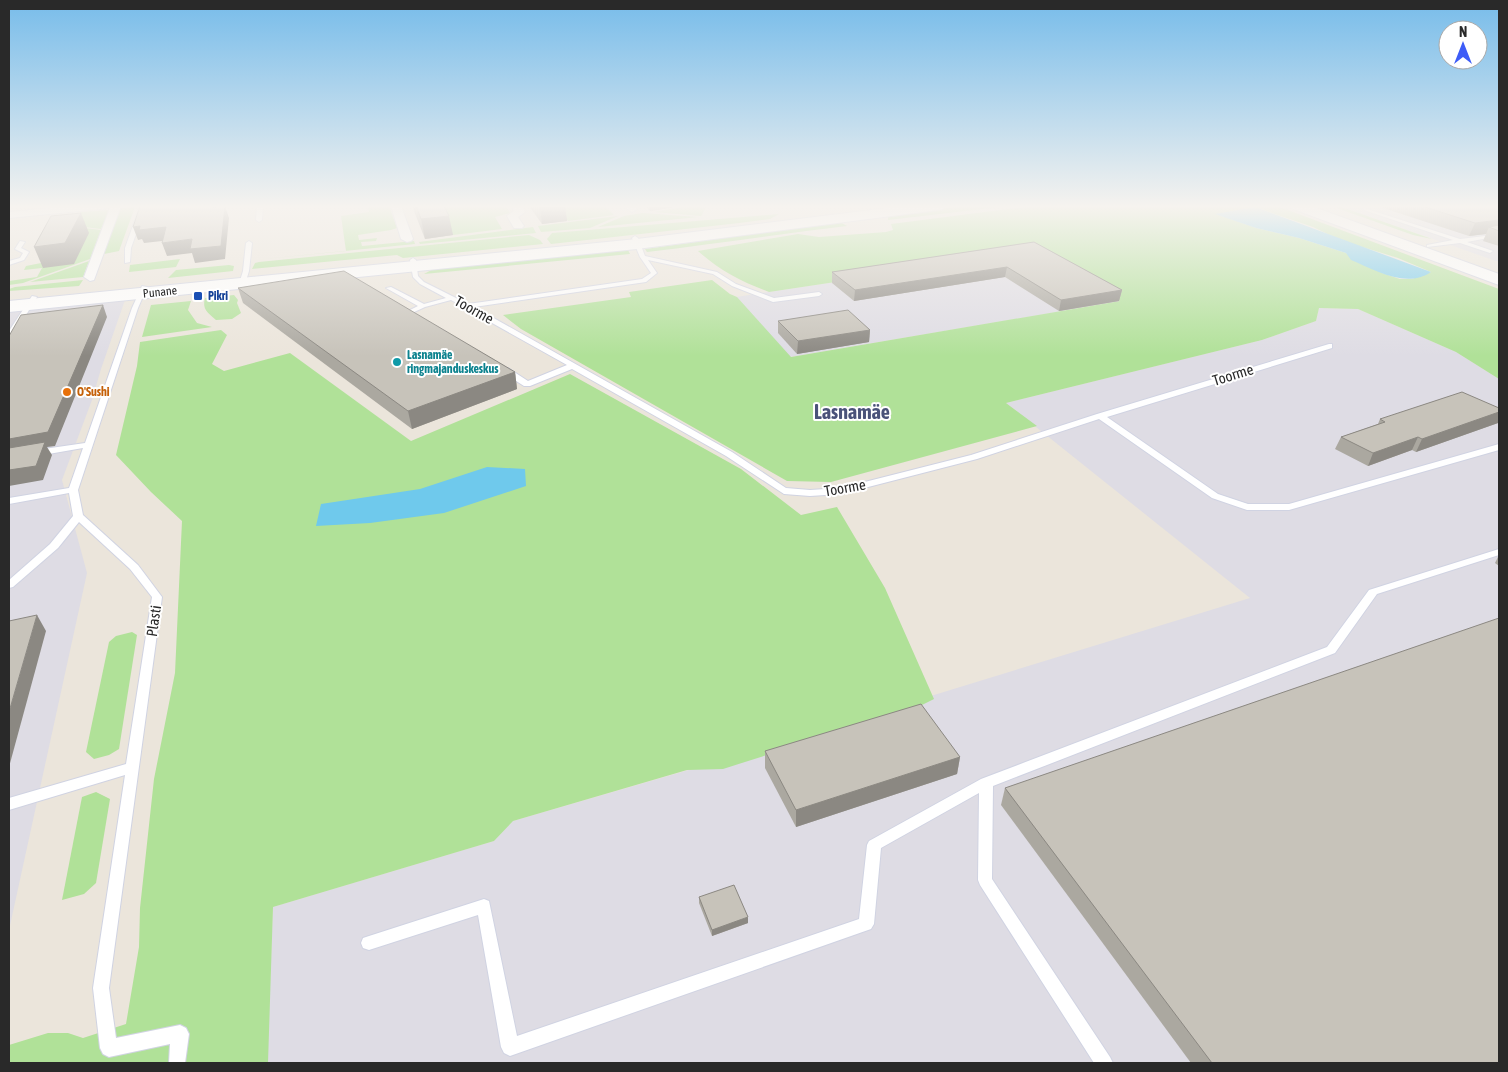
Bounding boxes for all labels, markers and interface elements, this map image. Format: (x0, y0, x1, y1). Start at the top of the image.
north arrow (1438, 20, 1488, 70)
text: N (1459, 24, 1467, 40)
street label: Punane (142, 283, 178, 301)
place label: Pikri (208, 289, 228, 303)
marker: Pikri (192, 290, 204, 302)
street label: Toorme (452, 292, 497, 327)
place label: Lasnamäe ringmajanduskeskus (407, 348, 499, 376)
marker: Lasnamäe ringmajanduskeskus (391, 356, 403, 368)
street label: Toorme (1210, 360, 1256, 389)
place label: O'Sushi (77, 385, 110, 399)
marker: O'Sushi (61, 386, 73, 398)
district label: Lasnamäe (814, 400, 890, 423)
street label: Toorme (823, 475, 867, 500)
street label: Plasti (143, 604, 164, 638)

